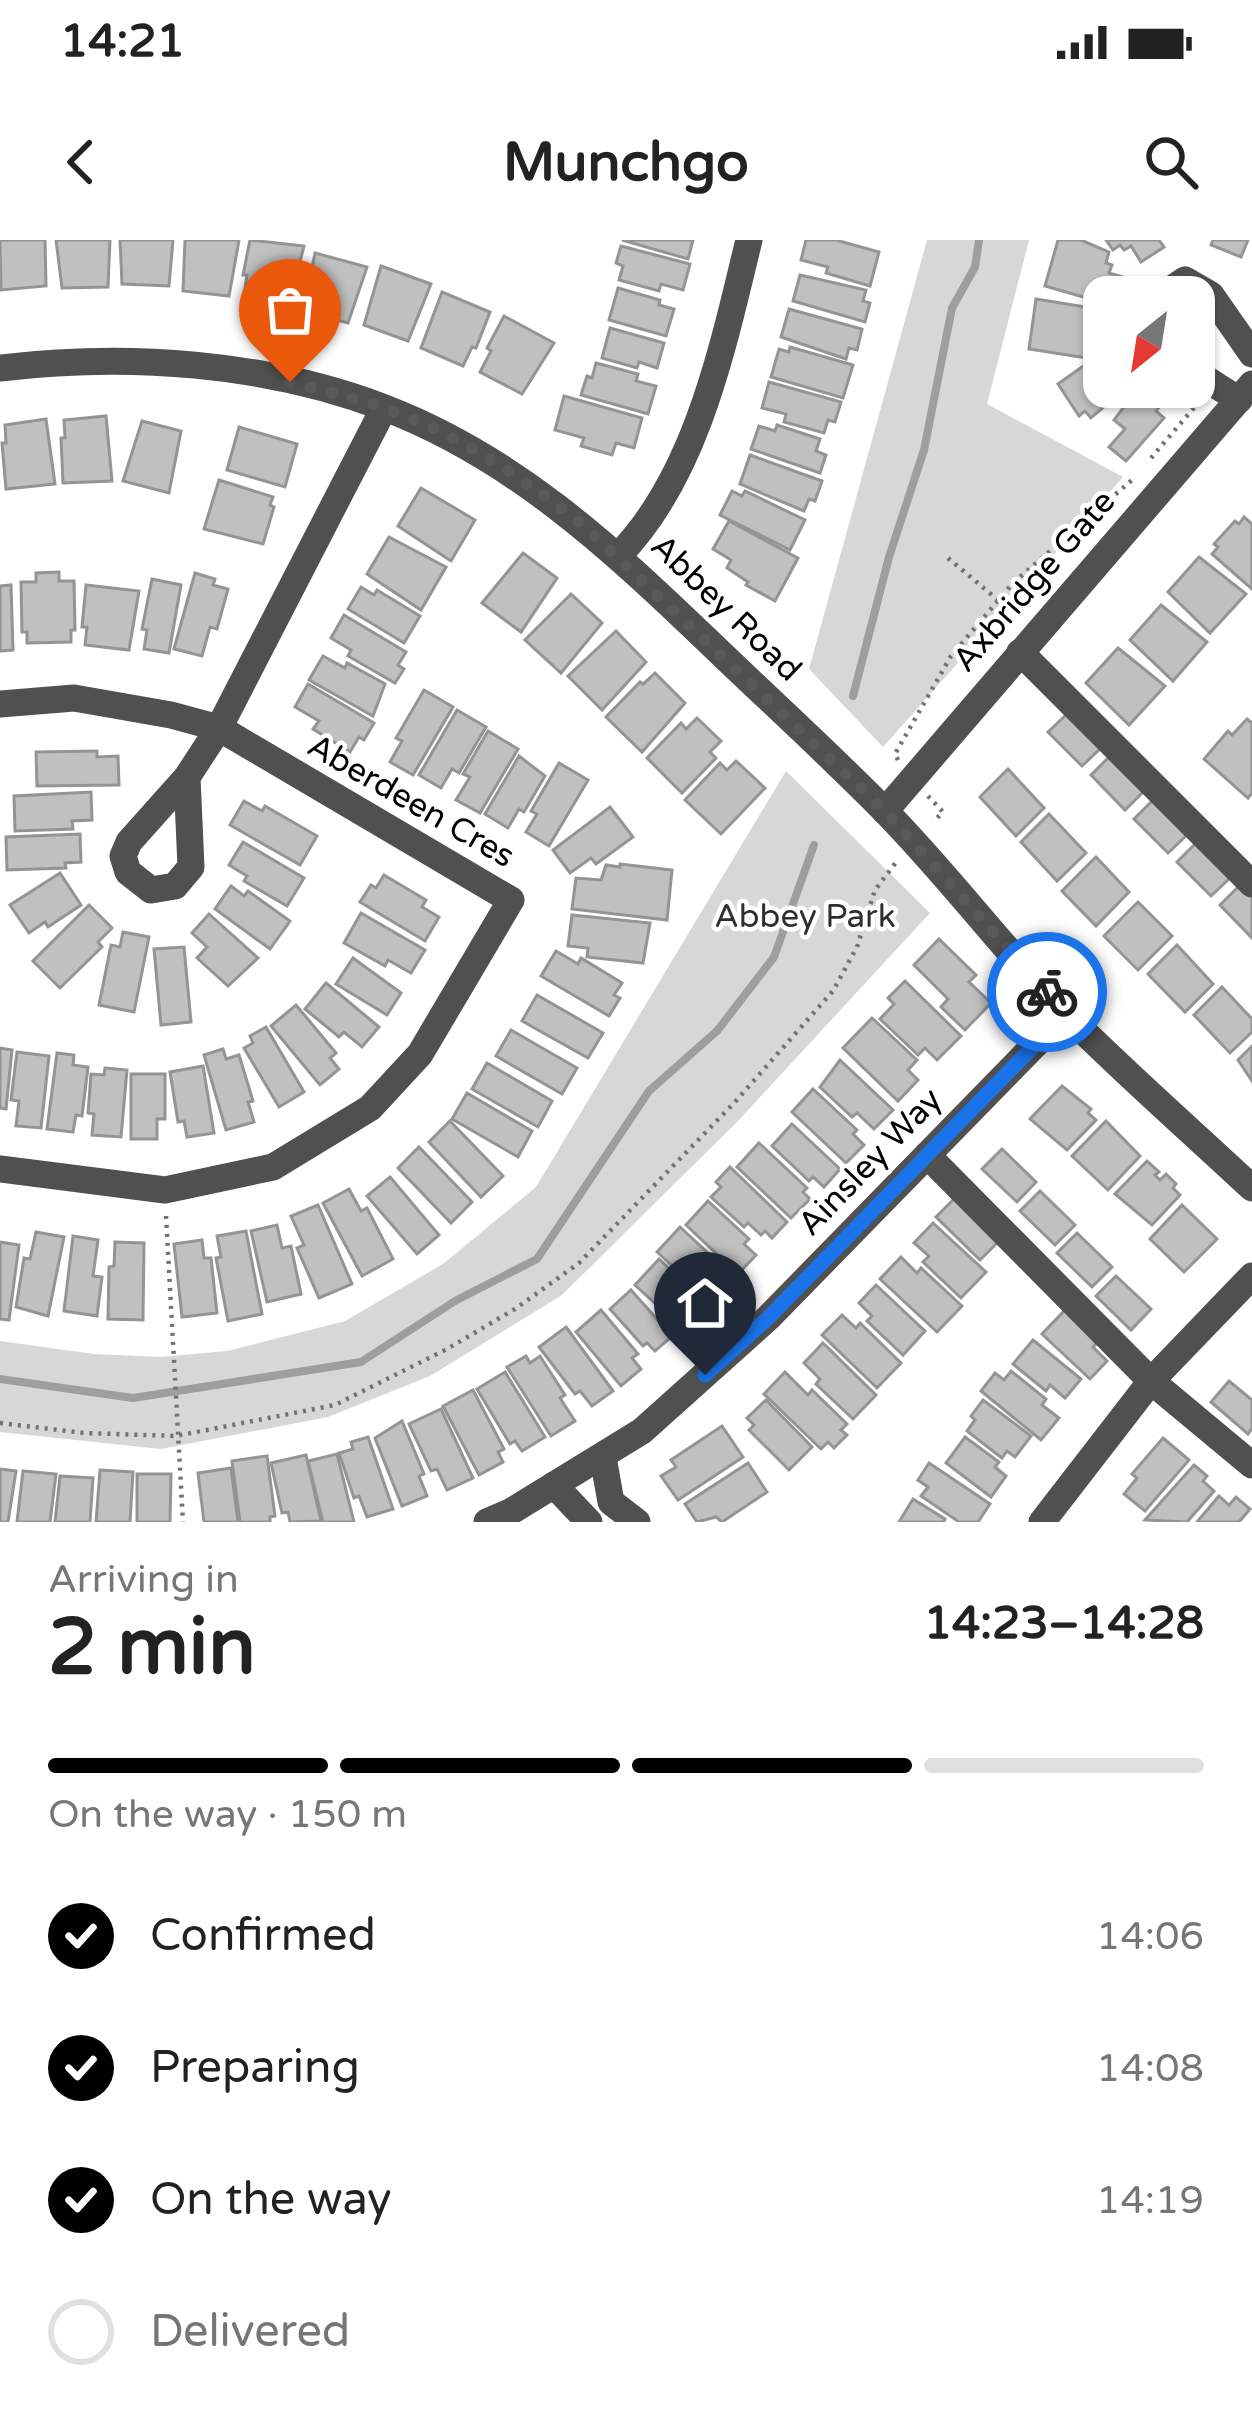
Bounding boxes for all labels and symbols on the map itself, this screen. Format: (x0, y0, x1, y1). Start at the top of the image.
pin (239, 259, 341, 382)
north arrow (1083, 276, 1215, 408)
street label: Axbridge Gate (945, 482, 1123, 680)
street label: Abbey Road (643, 527, 809, 689)
street label: Aberdeen Cres (301, 726, 521, 876)
park label: Abbey Park (714, 897, 896, 936)
courier (987, 932, 1107, 1052)
street label: Ainsley Way (790, 1080, 950, 1244)
pin (654, 1252, 756, 1375)

